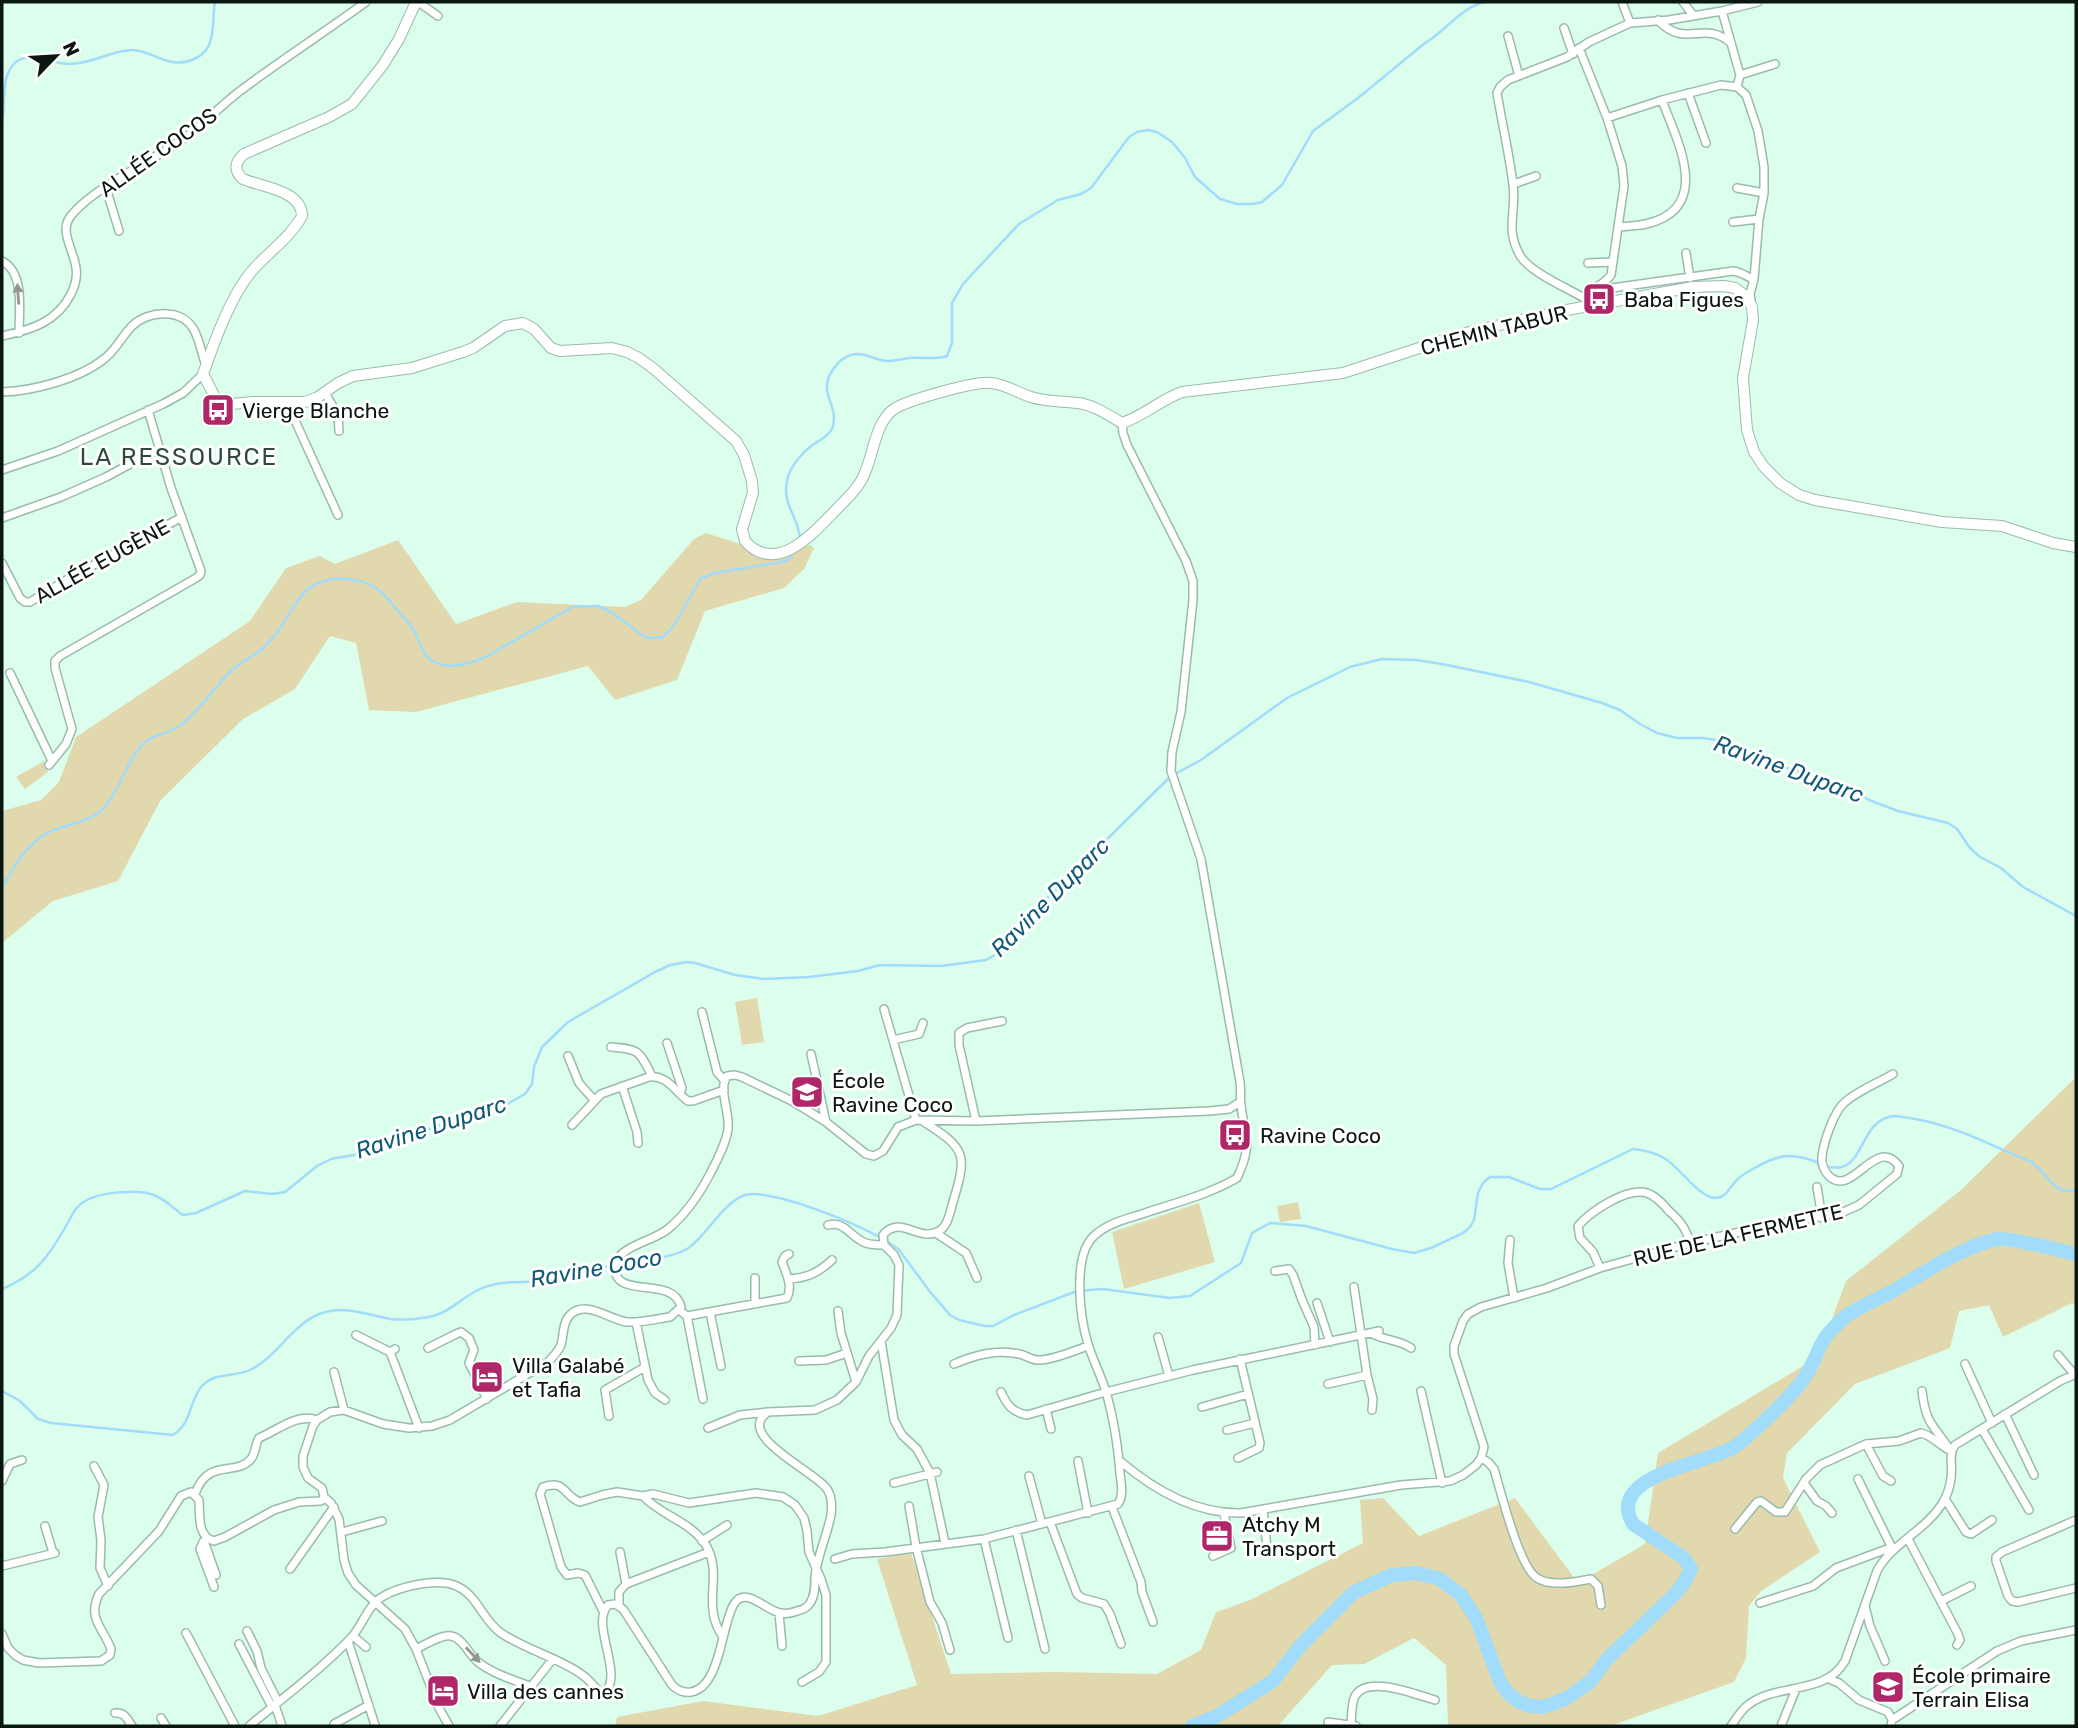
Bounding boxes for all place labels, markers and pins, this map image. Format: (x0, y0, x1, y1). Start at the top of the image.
bus stop icon: Baba Figues (1580, 280, 1618, 318)
place label: Baba Figues (1624, 287, 1744, 312)
bus stop icon: Vierge Blanche (199, 391, 237, 429)
place label: Vierge Blanche (242, 398, 389, 423)
place label: École Ravine Coco (832, 1068, 953, 1117)
school or university icon: École Ravine Coco (788, 1073, 826, 1111)
bus stop icon: Ravine Coco (1216, 1116, 1254, 1154)
place label: Ravine Coco (1260, 1123, 1381, 1148)
place label: Villa Galabé et Tafia (512, 1353, 625, 1402)
hotel icon: Villa Galabé et Tafia (468, 1358, 506, 1396)
place label: Atchy M Transport (1242, 1512, 1336, 1561)
office icon: Atchy M Transport (1198, 1517, 1236, 1555)
place label: École primaire Terrain Elisa (1912, 1663, 2051, 1712)
school or university icon: École primaire Terrain Elisa (1869, 1668, 1907, 1706)
hotel icon: Villa des cannes (424, 1672, 462, 1710)
place label: Villa des cannes (467, 1679, 624, 1704)

